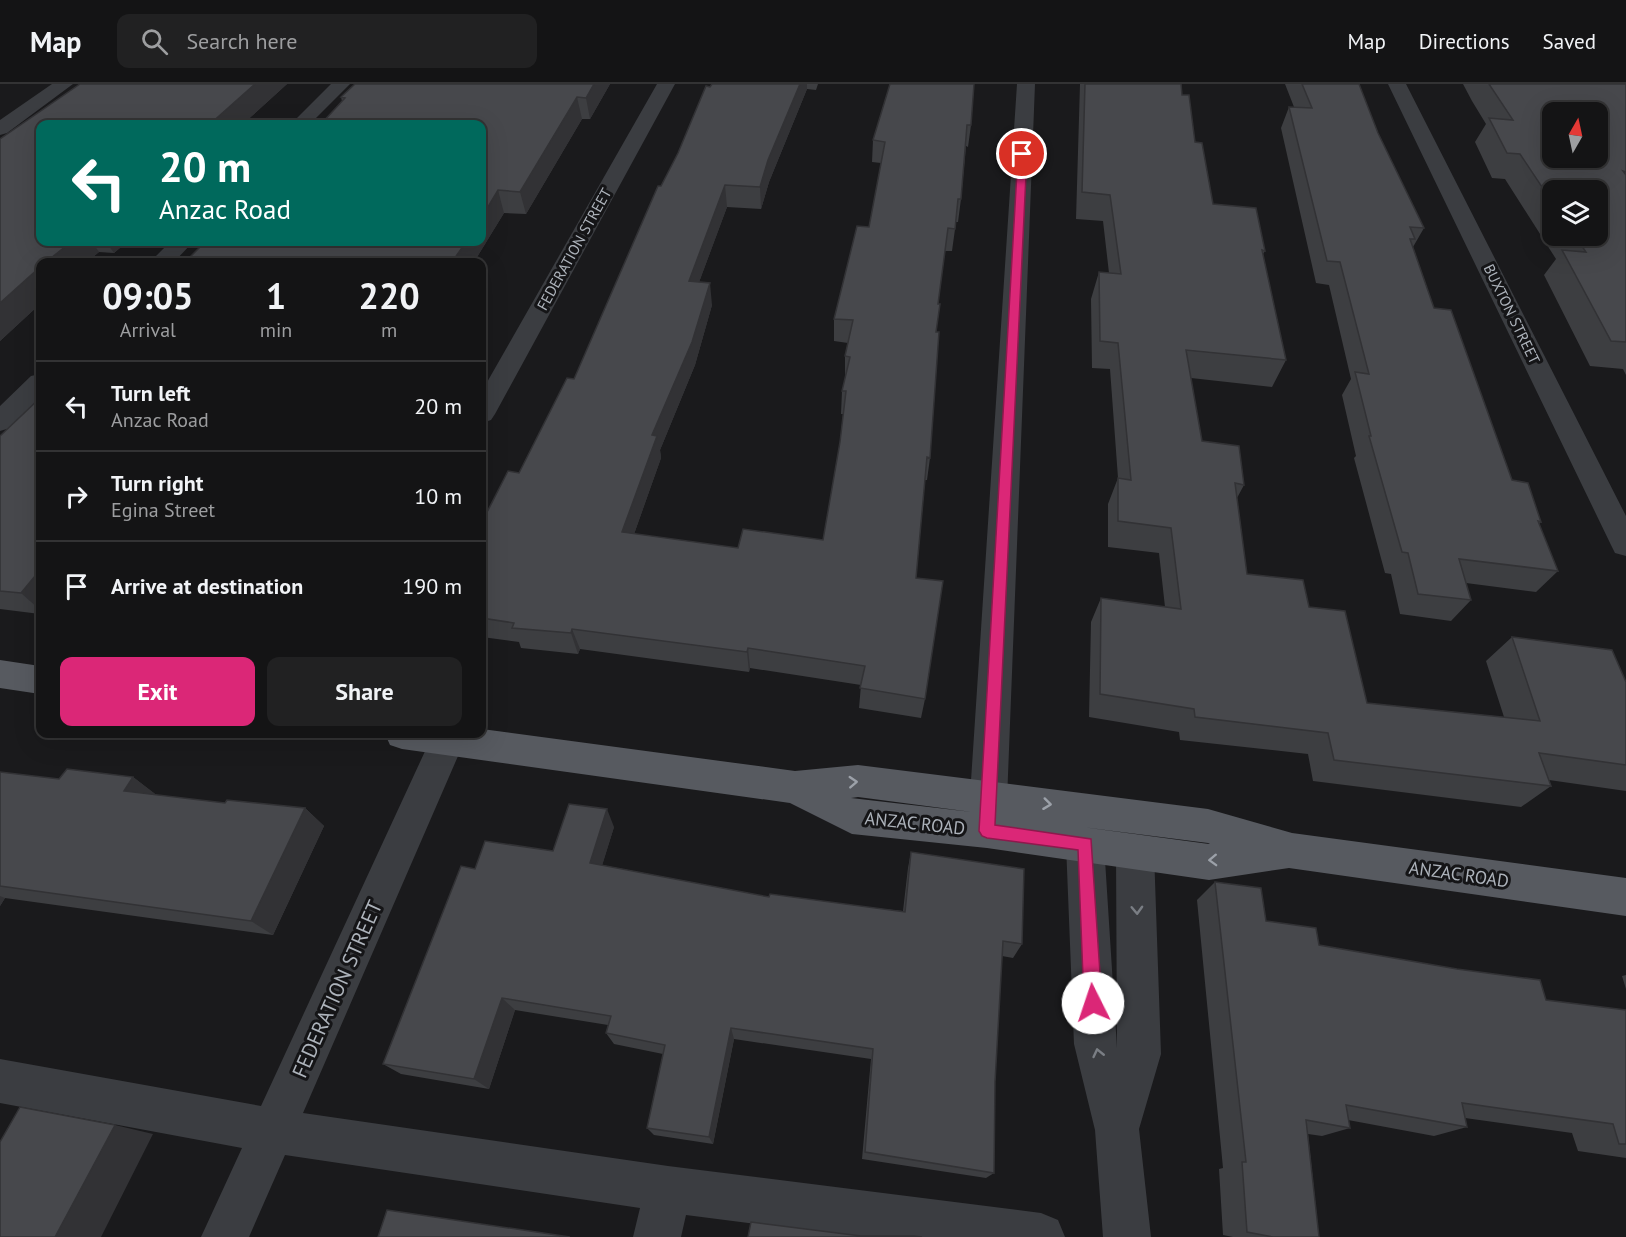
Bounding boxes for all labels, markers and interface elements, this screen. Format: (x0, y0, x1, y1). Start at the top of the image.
search box (117, 14, 537, 68)
text: Map (30, 23, 81, 60)
icon: search (138, 25, 171, 58)
text: Search here (186, 27, 297, 55)
text: Map (1347, 28, 1386, 55)
text: Directions (1419, 28, 1510, 55)
text: Saved (1543, 28, 1596, 55)
north arrow (1542, 102, 1608, 168)
map controls (1542, 102, 1608, 246)
pin (996, 128, 1047, 179)
icon: arrive (1005, 137, 1038, 170)
text: 20 m (159, 139, 251, 194)
icon: left (60, 144, 138, 222)
button: layers (1542, 180, 1608, 246)
street label: FEDERATION STREET (533, 184, 616, 313)
text: Anzac Road (159, 192, 291, 226)
street label: BUXTON STREET (1480, 261, 1545, 368)
text: 09:05 (102, 272, 194, 319)
text: 1 (266, 272, 286, 319)
text: 220 (359, 272, 420, 319)
text: Arrival (120, 317, 176, 343)
text: min (260, 317, 292, 343)
text: m (381, 317, 397, 343)
text: Turn left (111, 379, 191, 407)
icon: left (60, 390, 93, 423)
text: 20 m (414, 392, 462, 420)
text: Anzac Road (111, 407, 209, 433)
text: Turn right (111, 469, 203, 497)
icon: right (60, 480, 93, 513)
text: 10 m (414, 482, 462, 510)
text: Egina Street (111, 497, 215, 523)
icon: arrive (60, 570, 93, 603)
text: Arrive at destination (111, 572, 303, 600)
text: 190 m (402, 572, 462, 600)
button: Exit (60, 657, 255, 726)
button: Share (267, 657, 462, 726)
one-way arrow (849, 775, 858, 788)
one-way arrow (1042, 798, 1051, 810)
street label: ANZAC ROAD (864, 806, 966, 840)
one-way arrow (1208, 854, 1217, 867)
street label: ANZAC ROAD (1408, 856, 1510, 892)
street label: FEDERATION STREET (286, 896, 388, 1082)
one-way arrow (1131, 906, 1143, 915)
position arrow (1061, 971, 1125, 1035)
one-way arrow (1092, 1048, 1105, 1058)

